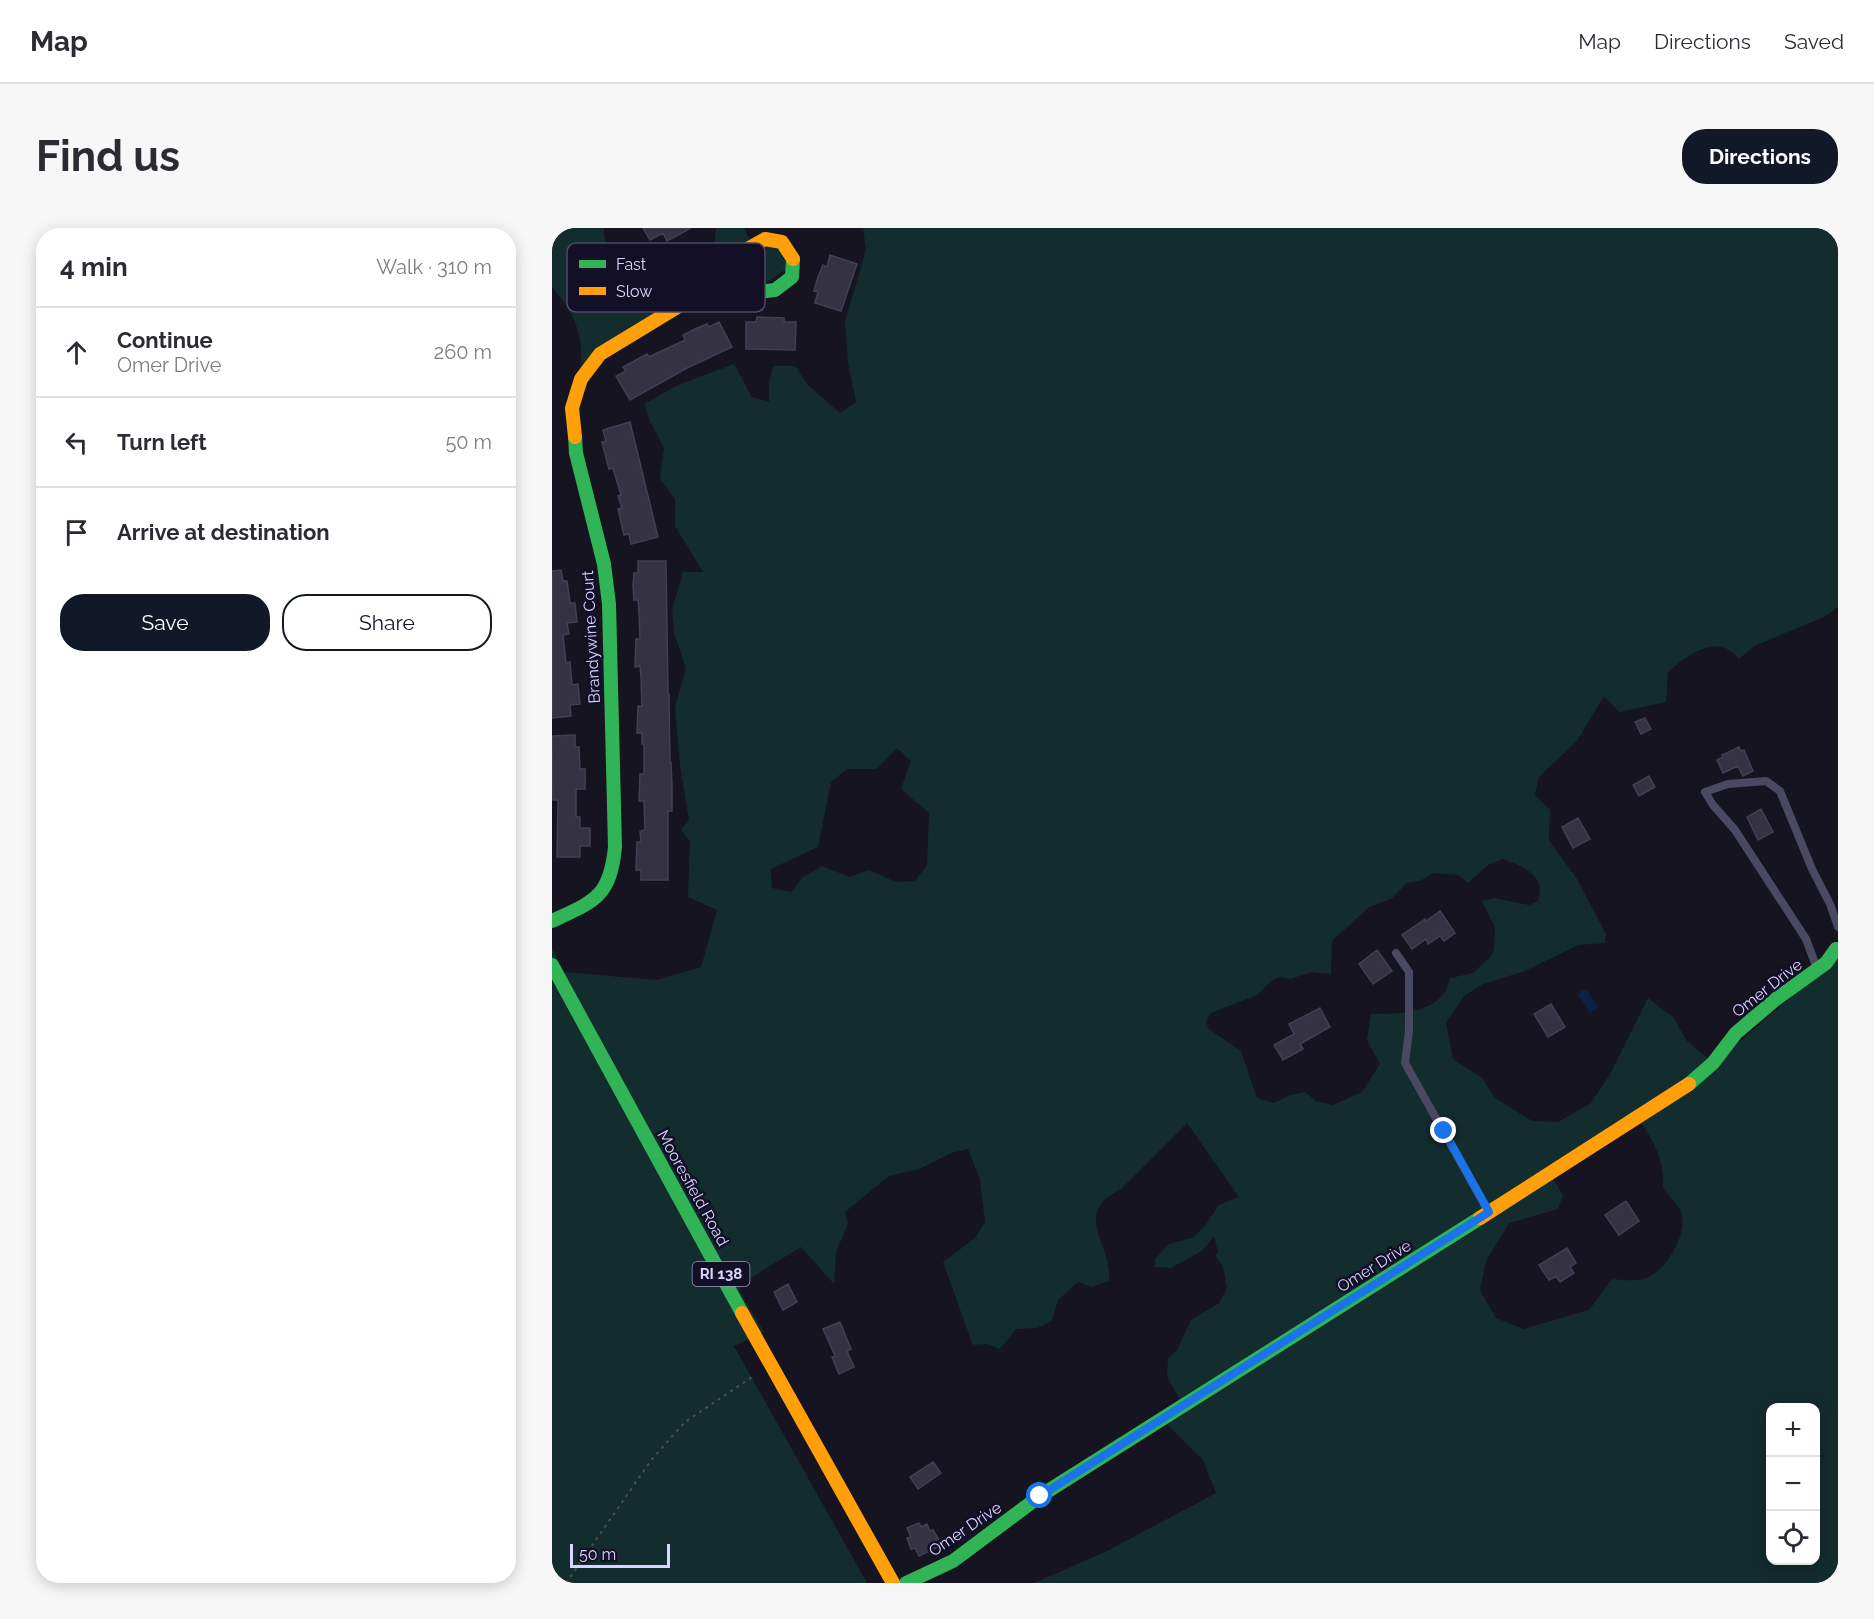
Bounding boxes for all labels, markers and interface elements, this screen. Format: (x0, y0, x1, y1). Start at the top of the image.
text: Map (30, 25, 88, 58)
text: Map (1578, 29, 1621, 54)
text: Directions (1654, 29, 1751, 54)
text: Saved (1784, 29, 1844, 54)
button: Directions (1682, 129, 1838, 184)
text: Find us (36, 132, 180, 181)
legend (567, 243, 765, 312)
text: 4 min (60, 252, 128, 282)
text: Walk · 310 m (376, 255, 492, 279)
text: Fast (616, 255, 647, 274)
text: Slow (616, 282, 652, 301)
text: Continue (117, 327, 213, 353)
icon: ahead (60, 336, 93, 369)
text: 260 m (434, 340, 492, 364)
text: Omer Drive (117, 353, 221, 377)
icon: left (60, 426, 93, 459)
text: Turn left (117, 429, 207, 455)
text: 50 m (445, 430, 492, 454)
icon: arrive (60, 516, 93, 549)
text: Arrive at destination (117, 519, 330, 545)
street label: Brandywine Court (578, 569, 604, 704)
button: Save (60, 594, 270, 651)
button: Share (282, 594, 492, 651)
street label: Omer Drive (1728, 955, 1806, 1021)
route end (1430, 1117, 1456, 1143)
street label: Mooresfield Road (653, 1127, 733, 1249)
street label: Omer Drive (1334, 1236, 1414, 1296)
road number: RI 138 (692, 1262, 750, 1286)
map controls (1766, 1403, 1820, 1565)
button: + (1766, 1403, 1820, 1457)
button: − (1766, 1457, 1820, 1511)
route start (1026, 1482, 1052, 1508)
street label: Omer Drive (925, 1498, 1005, 1560)
button: locate (1766, 1511, 1820, 1565)
scale bar (570, 1541, 670, 1568)
text: 50 m (579, 1545, 616, 1564)

